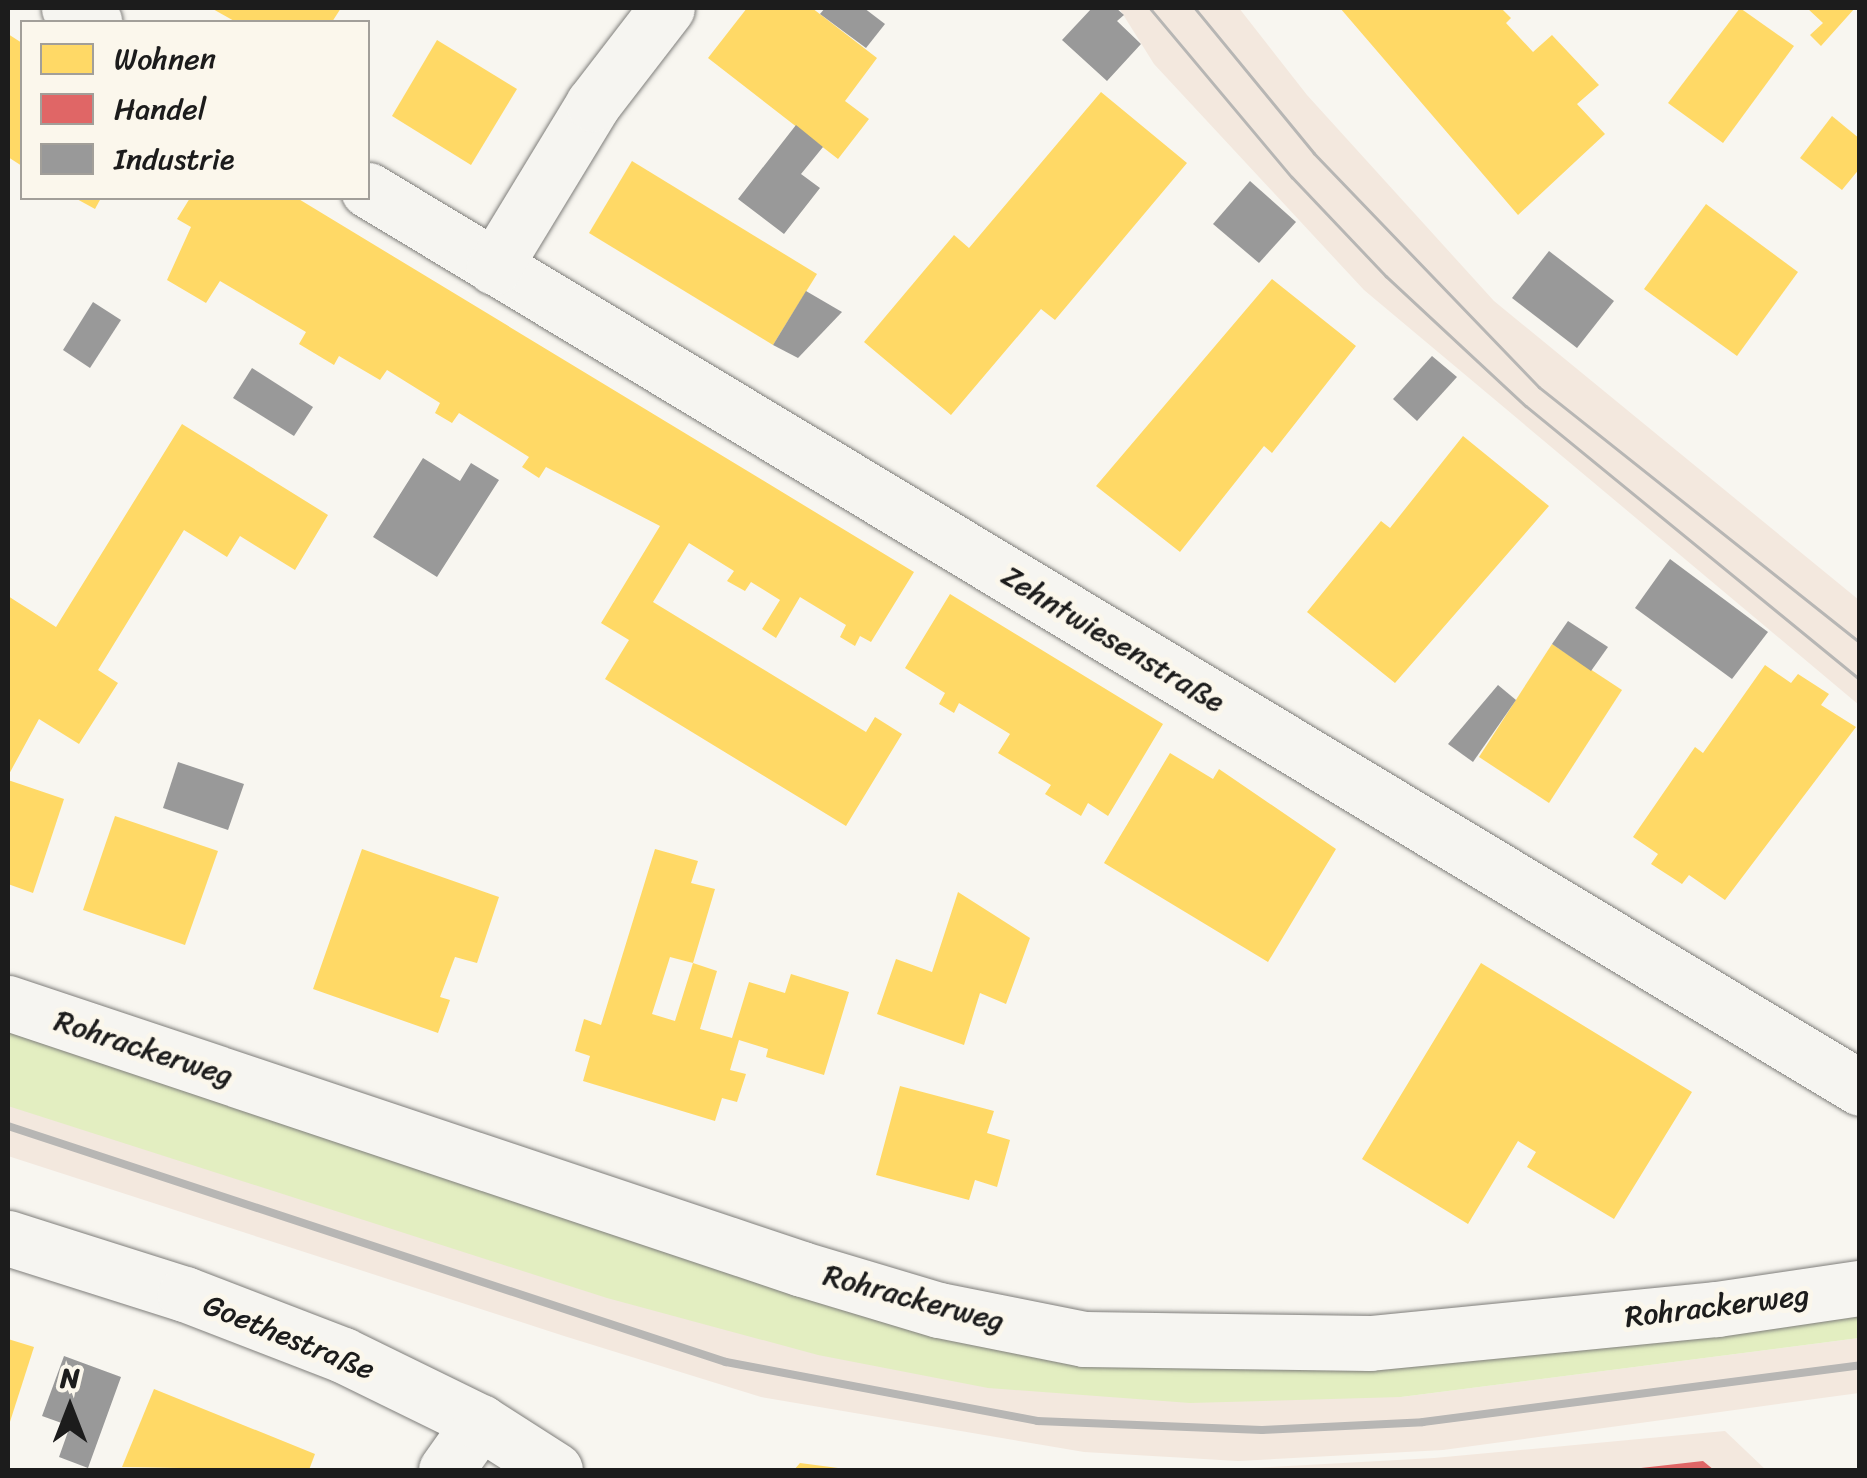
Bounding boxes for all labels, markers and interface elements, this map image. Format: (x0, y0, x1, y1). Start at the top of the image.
legend (20, 20, 370, 200)
text: Wohnen (114, 32, 216, 86)
text: Handel (114, 82, 206, 136)
text: Industrie (114, 132, 234, 186)
street label: Zehntwiesenstraße (995, 558, 1231, 720)
street label: Rohrackerweg (50, 1002, 238, 1094)
street label: Rohrackerweg (820, 1257, 1008, 1339)
street label: Rohrackerweg (1623, 1277, 1811, 1335)
street label: Goethestraße (198, 1286, 380, 1388)
text: N (60, 1353, 80, 1402)
north arrow (20, 1358, 120, 1458)

